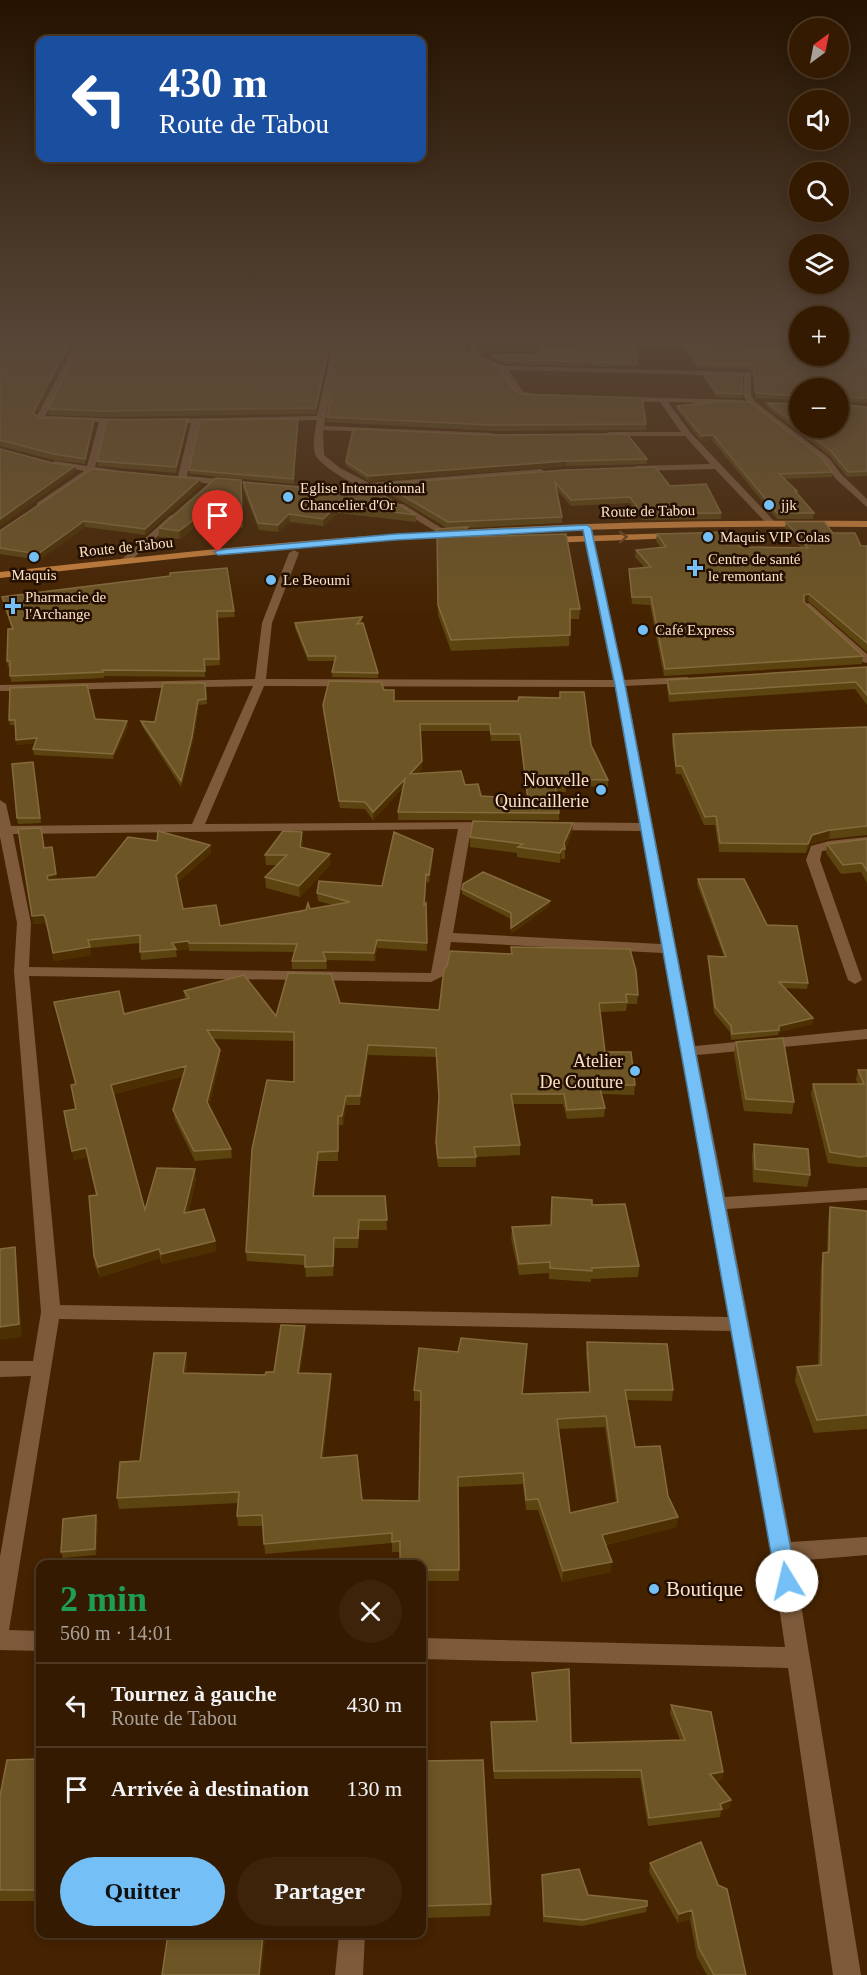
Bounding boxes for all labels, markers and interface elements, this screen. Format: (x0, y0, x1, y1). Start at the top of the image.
north arrow (789, 18, 849, 78)
map controls (789, 18, 849, 438)
icon: left (60, 60, 138, 138)
text: 430 m (159, 60, 268, 106)
button: sound (789, 90, 849, 150)
text: Route de Tabou (159, 109, 329, 139)
button: search (789, 162, 849, 222)
button: layers (789, 234, 849, 294)
button: + (789, 306, 849, 366)
button: − (789, 378, 849, 438)
place label: Eglise Internationnal Chancelier d'Or (300, 480, 425, 513)
pin (192, 490, 243, 552)
marker: Eglise Internationnal Chancelier d'Or (281, 490, 295, 504)
place label: jjk (780, 497, 797, 513)
marker: jjk (762, 498, 776, 512)
icon: arrive (201, 499, 234, 532)
street label: Route de Tabou (601, 502, 696, 520)
place label: Maquis VIP Colas (720, 529, 830, 545)
marker: Maquis VIP Colas (701, 530, 715, 544)
one-way arrow (619, 531, 628, 544)
street label: Route de Tabou (78, 534, 174, 560)
marker: Maquis (27, 550, 41, 564)
place label: Centre de santé le remontant (708, 551, 801, 584)
marker: Centre de santé le remontant (686, 559, 704, 577)
place label: Maquis (12, 567, 57, 583)
place label: Le Beoumi (283, 572, 350, 588)
marker: Le Beoumi (264, 573, 278, 587)
place label: Pharmacie de l'Archange (25, 589, 107, 622)
marker: Pharmacie de l'Archange (6, 599, 20, 613)
place label: Café Express (655, 622, 735, 638)
marker: Café Express (636, 623, 650, 637)
place label: Nouvelle Quincaillerie (495, 770, 589, 811)
marker: Nouvelle Quincaillerie (594, 783, 608, 797)
place label: Atelier De Couture (540, 1051, 623, 1092)
marker: Atelier De Couture (628, 1064, 642, 1078)
position arrow (755, 1549, 819, 1613)
place label: Boutique (666, 1577, 743, 1601)
text: 2 min (60, 1579, 147, 1619)
button: close (339, 1580, 402, 1643)
marker: Boutique (647, 1582, 661, 1596)
text: 560 m · 14:01 (60, 1622, 173, 1644)
text: Tournez à gauche (111, 1681, 276, 1706)
icon: left (60, 1689, 93, 1722)
text: 430 m (346, 1692, 402, 1717)
text: Route de Tabou (111, 1707, 237, 1729)
icon: arrive (60, 1773, 93, 1806)
text: Arrivée à destination (111, 1776, 309, 1801)
text: 130 m (346, 1776, 402, 1801)
button: Quitter (60, 1857, 225, 1926)
button: Partager (237, 1857, 402, 1926)

